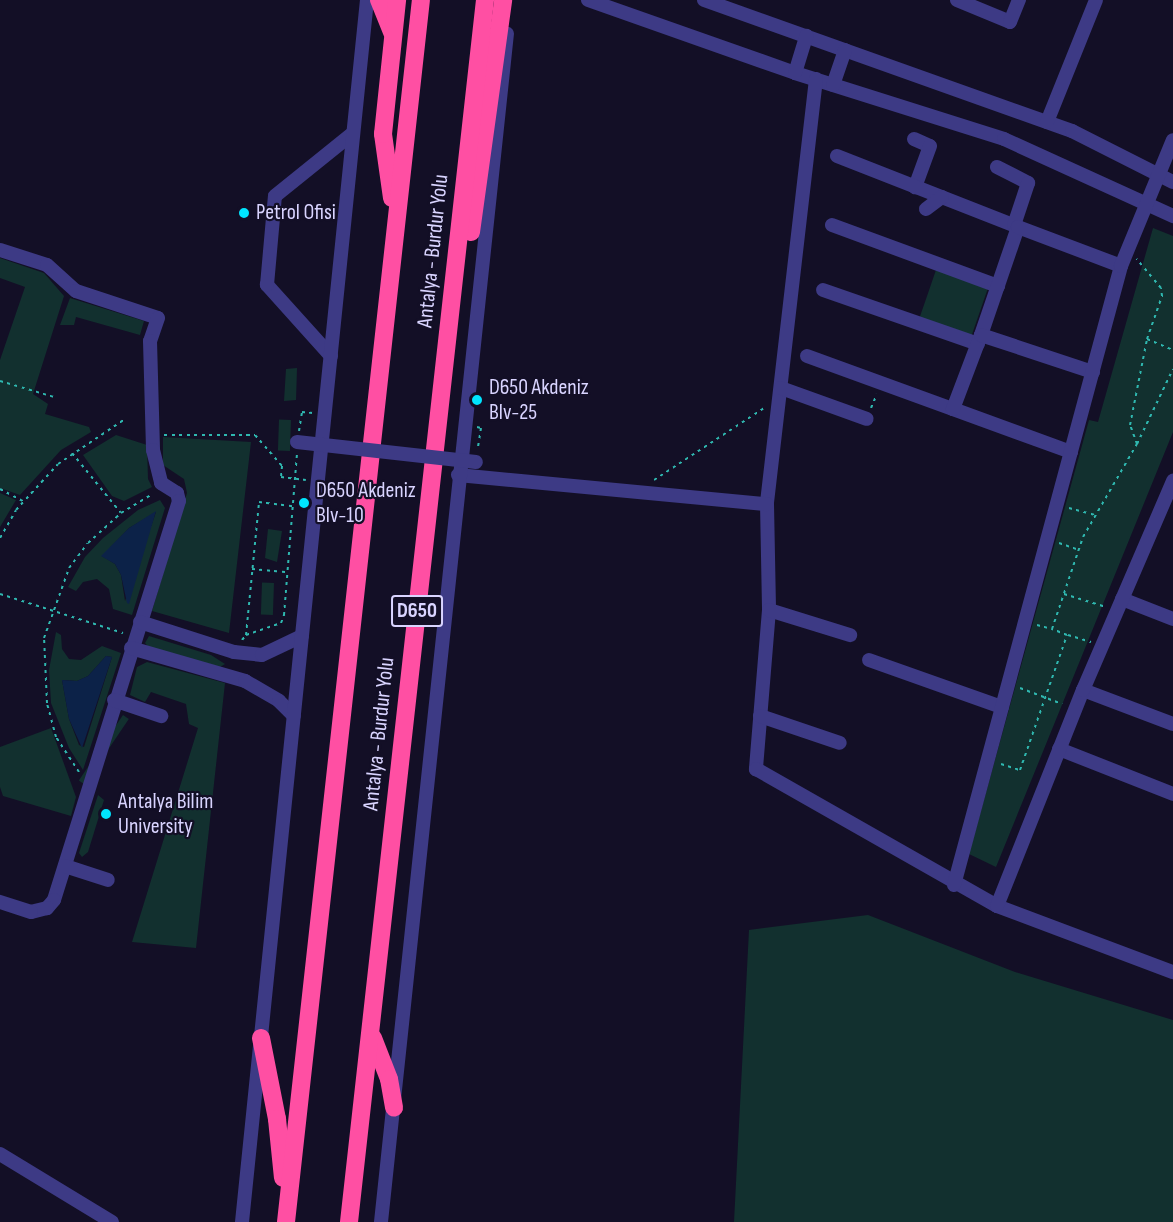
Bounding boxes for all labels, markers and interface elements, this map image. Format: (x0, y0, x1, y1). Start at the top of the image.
street label: Antalya - Burdur Yolu (412, 173, 454, 329)
place label: Petrol Ofisi (256, 200, 336, 226)
marker: Petrol Ofisi (237, 206, 251, 220)
place label: D650 Akdeniz Blv-25 (489, 374, 589, 426)
marker: D650 Akdeniz Blv-25 (470, 393, 484, 407)
place label: D650 Akdeniz Blv-10 (316, 477, 416, 528)
marker: D650 Akdeniz Blv-10 (297, 496, 311, 510)
road number: D650 (390, 593, 444, 629)
street label: Antalya - Burdur Yolu (358, 656, 400, 812)
place label: Antalya Bilim University (118, 788, 213, 840)
marker: Antalya Bilim University (99, 807, 113, 821)

